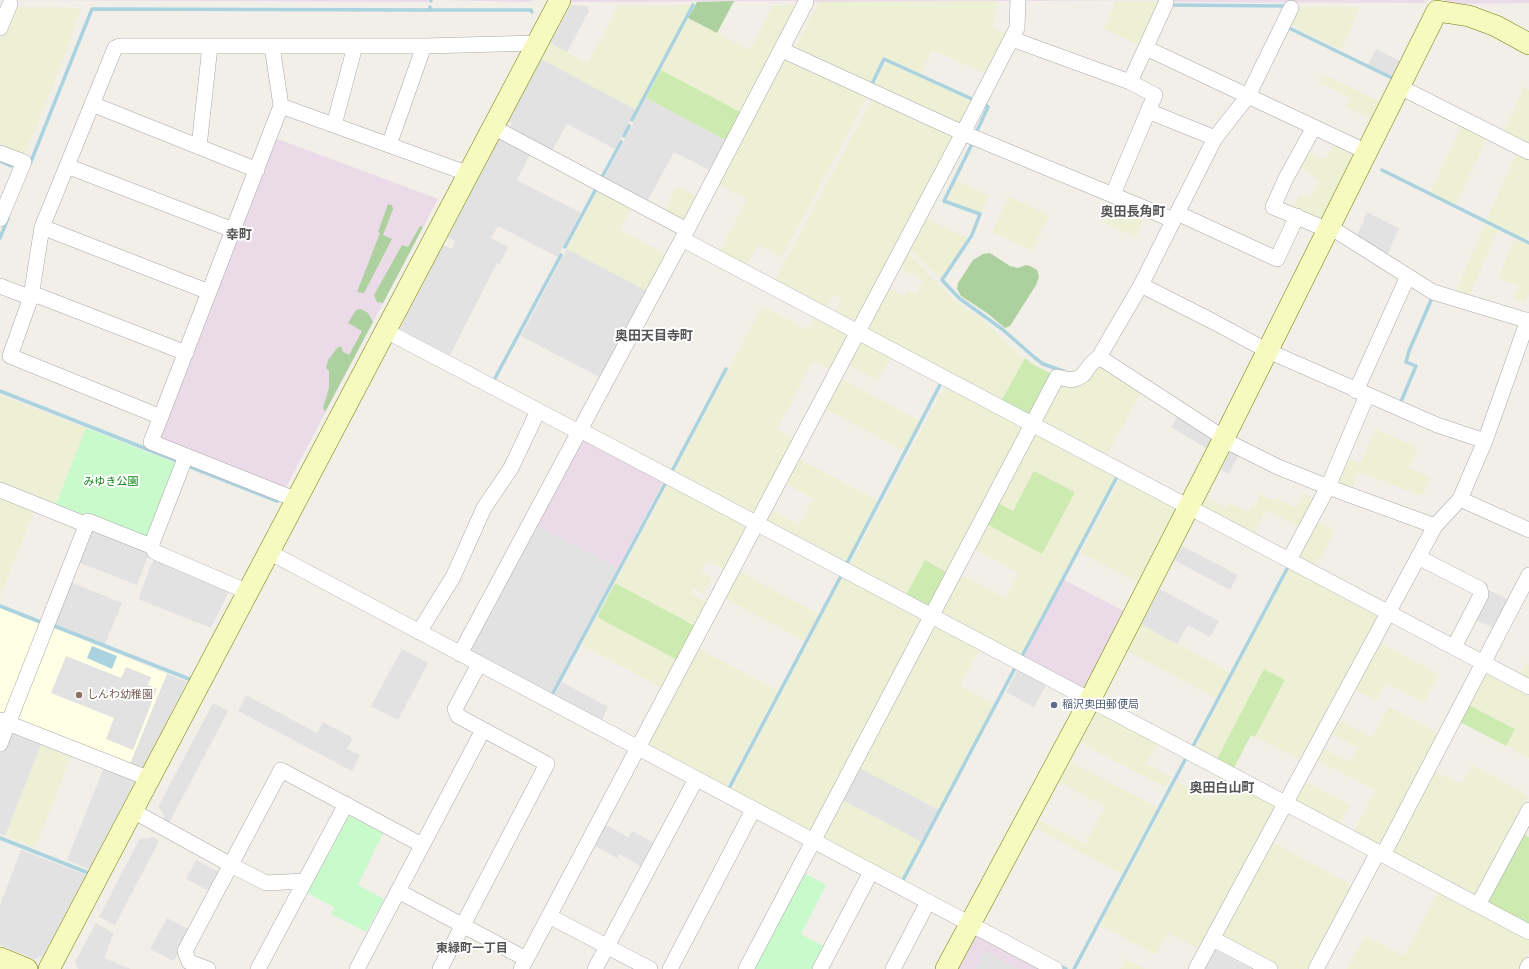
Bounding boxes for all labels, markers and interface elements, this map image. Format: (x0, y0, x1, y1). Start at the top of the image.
district label: 奥田長角町 (1101, 205, 1165, 221)
district label: 幸町 (226, 228, 252, 244)
district label: 奥田天目寺町 (615, 329, 693, 345)
park label: みゆき公園 (84, 475, 138, 489)
place label: しんわ幼稚園 (87, 688, 153, 702)
marker: しんわ幼稚園 (74, 690, 84, 700)
place label: 稲沢奥田郵便局 (1062, 698, 1139, 712)
marker: 稲沢奥田郵便局 (1049, 700, 1059, 710)
district label: 奥田白山町 (1190, 781, 1254, 797)
district label: 東緑町一丁目 (436, 942, 508, 956)

